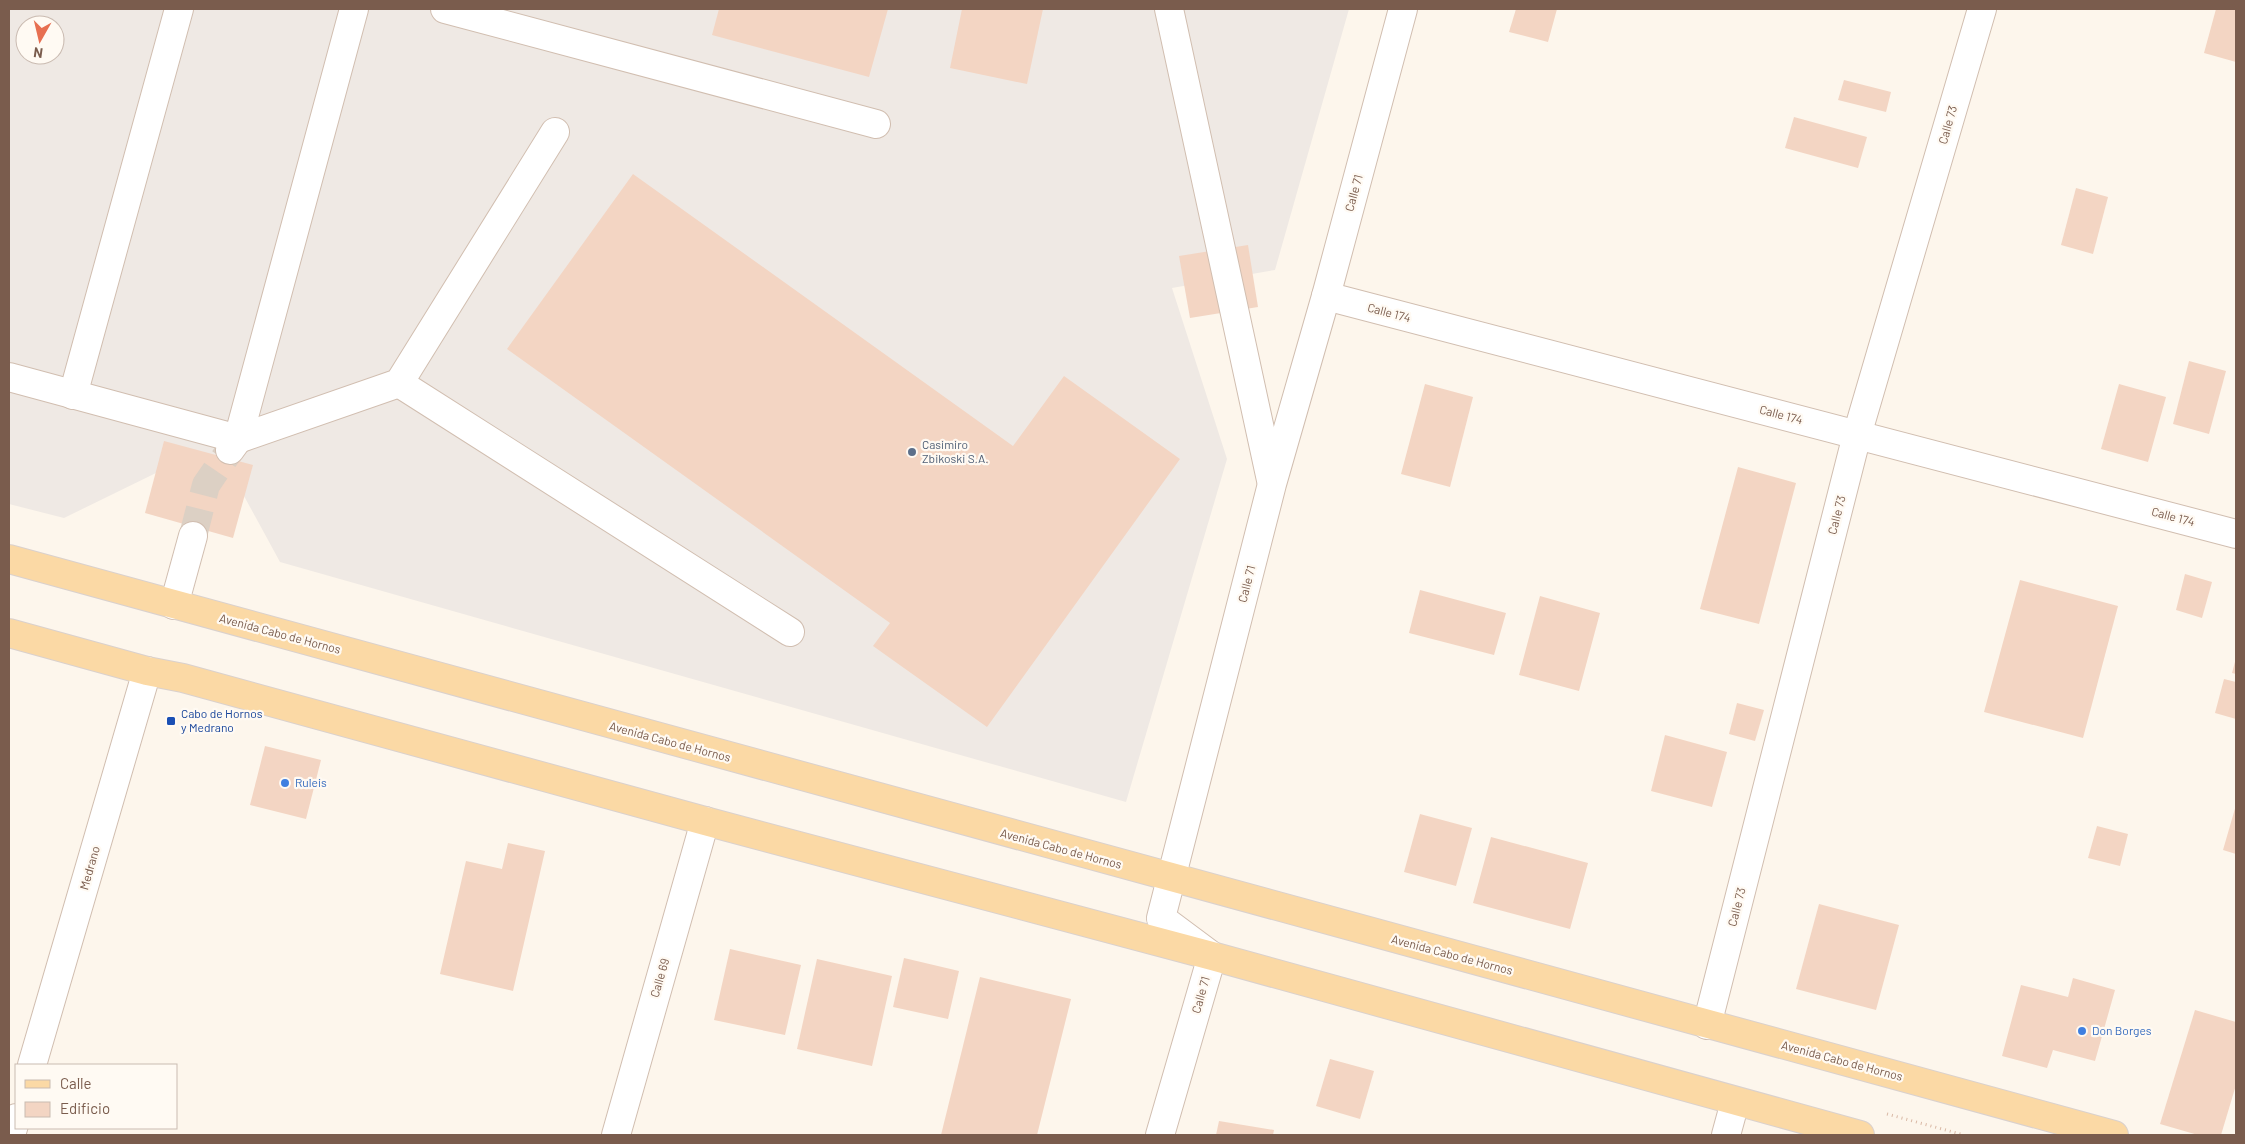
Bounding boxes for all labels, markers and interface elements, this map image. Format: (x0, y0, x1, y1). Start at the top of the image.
north arrow (15, 15, 65, 65)
text: N (32, 44, 44, 62)
street label: Calle 73 (1935, 104, 1959, 146)
street label: Calle 71 (1341, 173, 1365, 213)
street label: Calle 174 (1366, 300, 1412, 325)
street label: Calle 174 (1758, 402, 1804, 427)
place label: Casimiro Zbikoski S.A. (922, 437, 989, 465)
marker: Casimiro Zbikoski S.A. (906, 446, 918, 458)
street label: Calle 73 (1824, 494, 1848, 536)
street label: Calle 174 (2150, 504, 2196, 529)
street label: Calle 71 (1235, 564, 1257, 604)
street label: Avenida Cabo de Hornos (218, 610, 343, 656)
place label: Cabo de Hornos y Medrano (181, 706, 263, 734)
marker: Cabo de Hornos y Medrano (165, 715, 177, 727)
street label: Avenida Cabo de Hornos (608, 718, 733, 764)
place label: Ruleis (295, 775, 327, 789)
marker: Ruleis (279, 777, 291, 789)
street label: Avenida Cabo de Hornos (999, 825, 1124, 871)
street label: Medrano (76, 844, 102, 891)
street label: Calle 73 (1724, 886, 1748, 928)
street label: Avenida Cabo de Hornos (1390, 931, 1515, 977)
street label: Calle 69 (647, 957, 671, 999)
street label: Calle 71 (1188, 975, 1212, 1015)
place label: Don Borges (2092, 1023, 2152, 1037)
marker: Don Borges (2076, 1025, 2088, 1037)
street label: Avenida Cabo de Hornos (1780, 1037, 1905, 1083)
legend (15, 1064, 178, 1129)
text: Calle (60, 1074, 92, 1092)
text: Edificio (60, 1099, 110, 1117)

